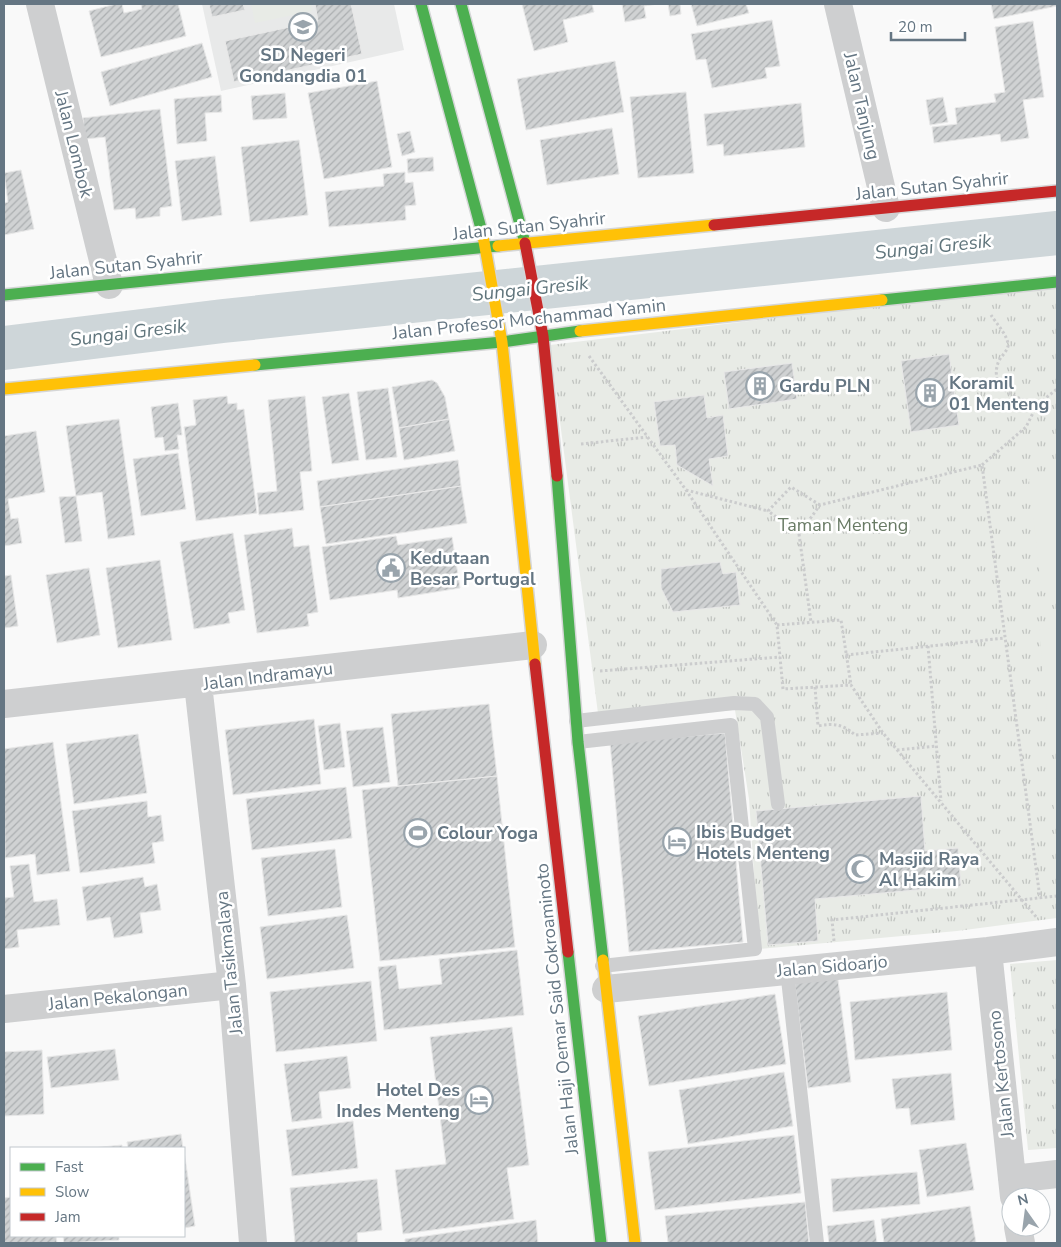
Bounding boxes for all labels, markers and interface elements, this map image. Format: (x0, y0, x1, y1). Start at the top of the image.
scale bar (891, 10, 965, 42)
school or university icon: SD Negeri Gondangdia 01 (288, 12, 318, 42)
text: 20 m (898, 17, 933, 37)
place label: SD Negeri Gondangdia 01 (239, 43, 367, 88)
street label: Jalan Tanjung (838, 49, 886, 162)
street label: Jalan Lombok (49, 87, 99, 201)
street label: Jalan Sutan Syahrir (853, 166, 1010, 206)
street label: Jalan Sutan Syahrir (450, 206, 607, 246)
water label: Sungai Gresik (873, 228, 993, 266)
street label: Jalan Sutan Syahrir (47, 245, 204, 285)
water label: Sungai Gresik (470, 270, 590, 308)
street label: Jalan Profesor Mochammad Yamin (390, 293, 667, 345)
water label: Sungai Gresik (68, 313, 188, 353)
building icon: Gardu PLN (745, 371, 775, 401)
place label: Koramil 01 Menteng (949, 371, 1049, 416)
place label: Gardu PLN (779, 374, 870, 398)
building icon: Koramil 01 Menteng (915, 378, 945, 408)
park label: Taman Menteng (778, 513, 908, 537)
place label: Kedutaan Besar Portugal (410, 546, 536, 591)
public building icon: Kedutaan Besar Portugal (376, 553, 406, 583)
street label: Jalan Indramayu (201, 656, 334, 696)
sports icon: Colour Yoga (403, 818, 433, 848)
place label: Ibis Budget Hotels Menteng (696, 820, 830, 865)
place label: Colour Yoga (437, 821, 538, 845)
hotel icon: Ibis Budget Hotels Menteng (662, 827, 692, 857)
place label: Masjid Raya Al Hakim (879, 847, 979, 892)
mosque icon: Masjid Raya Al Hakim (845, 854, 875, 884)
street label: Jalan Haji Oemar Said Cokroaminoto (530, 862, 584, 1157)
street label: Jalan Tasikmalaya (210, 890, 249, 1037)
street label: Jalan Sidoarjo (775, 949, 888, 983)
street label: Jalan Pekalongan (46, 978, 189, 1016)
street label: Jalan Kertosono (982, 1009, 1020, 1140)
place label: Hotel Des Indes Menteng (336, 1078, 460, 1123)
hotel icon: Hotel Des Indes Menteng (464, 1085, 494, 1115)
legend (10, 1147, 185, 1237)
text: Fast (55, 1157, 84, 1177)
text: Slow (55, 1182, 90, 1202)
north arrow (1001, 1187, 1051, 1237)
text: N (1016, 1189, 1030, 1210)
text: Jam (54, 1207, 81, 1227)

